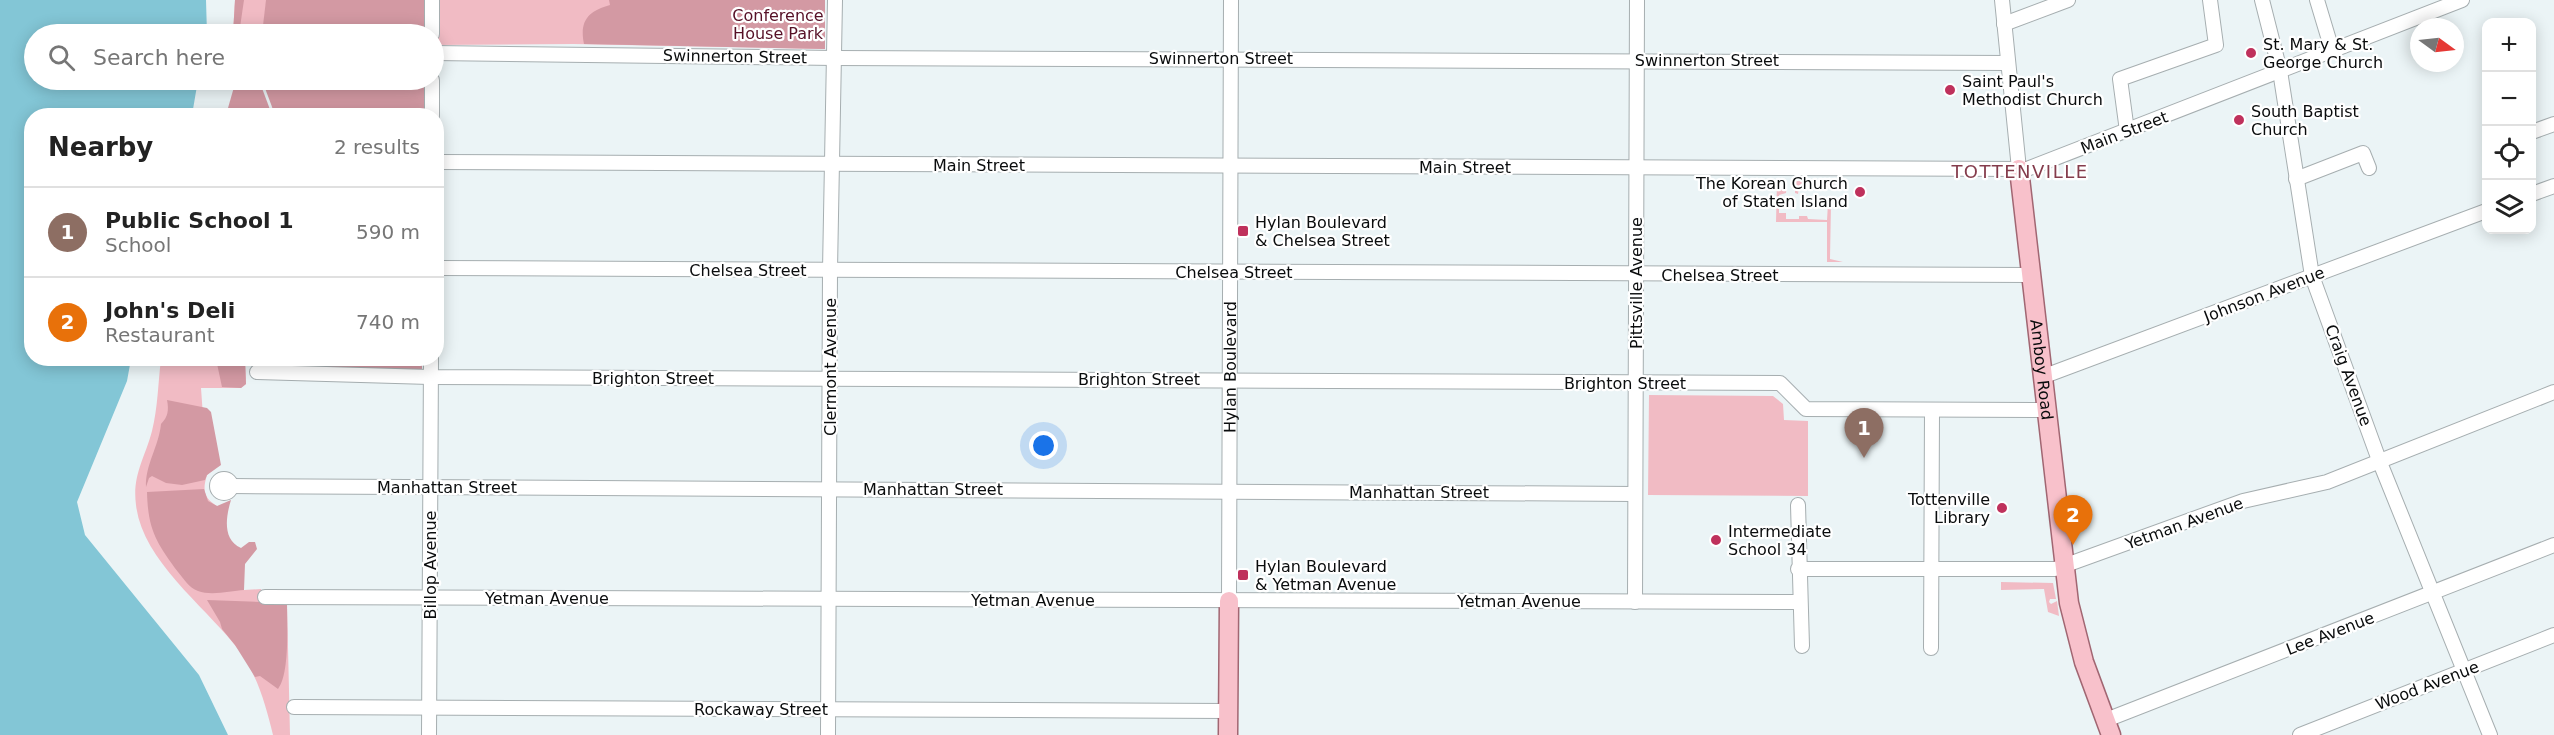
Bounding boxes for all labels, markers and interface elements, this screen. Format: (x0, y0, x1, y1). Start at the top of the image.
park label: Conference House Park (732, 6, 824, 43)
north arrow (2410, 18, 2464, 72)
map controls (2482, 18, 2536, 234)
button: + (2482, 18, 2536, 72)
search box (24, 24, 444, 90)
place label: St. Mary & St. George Church (2263, 35, 2383, 72)
icon: search (45, 41, 78, 74)
text: Search here (93, 45, 225, 70)
street label: Swinnerton Street (663, 46, 807, 67)
marker: St. Mary & St. George Church (2244, 46, 2258, 60)
street label: Swinnerton Street (1149, 49, 1293, 68)
street label: Swinnerton Street (1635, 51, 1779, 70)
place label: Saint Paul's Methodist Church (1962, 72, 2103, 109)
button: − (2482, 72, 2536, 126)
marker: Saint Paul's Methodist Church (1943, 83, 1957, 97)
place label: South Baptist Church (2251, 102, 2359, 139)
street label: Main Street (2078, 107, 2170, 158)
marker: South Baptist Church (2232, 113, 2246, 127)
button: locate (2482, 126, 2536, 180)
text: Nearby (48, 132, 153, 162)
text: 2 results (334, 135, 420, 159)
street label: Main Street (933, 156, 1025, 175)
street label: Main Street (1419, 158, 1511, 177)
district label: TOTTENVILLE (1950, 161, 2089, 182)
place label: The Korean Church of Staten Island (1695, 174, 1848, 211)
button: layers (2482, 180, 2536, 234)
marker: The Korean Church of Staten Island (1853, 185, 1867, 199)
text: Public School 1 (105, 208, 294, 233)
place label: Hylan Boulevard & Chelsea Street (1255, 213, 1390, 250)
street label: Pittsville Avenue (1627, 217, 1646, 349)
text: 1 (61, 220, 74, 244)
text: 590 m (356, 220, 420, 244)
marker: Hylan Boulevard & Chelsea Street (1236, 224, 1250, 238)
text: School (105, 233, 171, 257)
street label: Chelsea Street (689, 261, 807, 280)
street label: Chelsea Street (1175, 263, 1293, 282)
street label: Johnson Avenue (2200, 263, 2327, 327)
street label: Chelsea Street (1661, 266, 1779, 285)
text: John's Deli (105, 298, 235, 323)
street label: Clermont Avenue (821, 298, 840, 436)
street label: Hylan Boulevard (1221, 301, 1240, 433)
text: 2 (61, 310, 74, 334)
text: 740 m (356, 310, 420, 334)
street label: Amboy Road (2026, 318, 2057, 421)
street label: Craig Avenue (2321, 322, 2376, 429)
text: Restaurant (105, 323, 215, 347)
street label: Brighton Street (592, 369, 714, 388)
street label: Brighton Street (1078, 370, 1200, 389)
street label: Brighton Street (1564, 374, 1686, 393)
pin: 1 (1844, 408, 1884, 458)
your location (1029, 431, 1058, 460)
street label: Manhattan Street (377, 478, 517, 497)
street label: Manhattan Street (863, 480, 1003, 499)
street label: Manhattan Street (1349, 483, 1489, 502)
place label: Tottenville Library (1907, 490, 1990, 527)
street label: Yetman Avenue (2122, 493, 2246, 554)
pin: 2 (2054, 496, 2092, 545)
marker: Tottenville Library (1995, 501, 2009, 515)
street label: Billop Avenue (421, 511, 440, 619)
place label: Intermediate School 34 (1728, 522, 1831, 559)
marker: Intermediate School 34 (1709, 533, 1723, 547)
place label: Hylan Boulevard & Yetman Avenue (1255, 557, 1396, 594)
marker: Hylan Boulevard & Yetman Avenue (1236, 568, 1250, 582)
street label: Yetman Avenue (484, 589, 609, 608)
street label: Yetman Avenue (970, 591, 1095, 610)
street label: Yetman Avenue (1456, 592, 1581, 611)
street label: Lee Avenue (2283, 608, 2377, 659)
street label: Wood Avenue (2373, 657, 2482, 714)
street label: Rockaway Street (694, 700, 828, 719)

